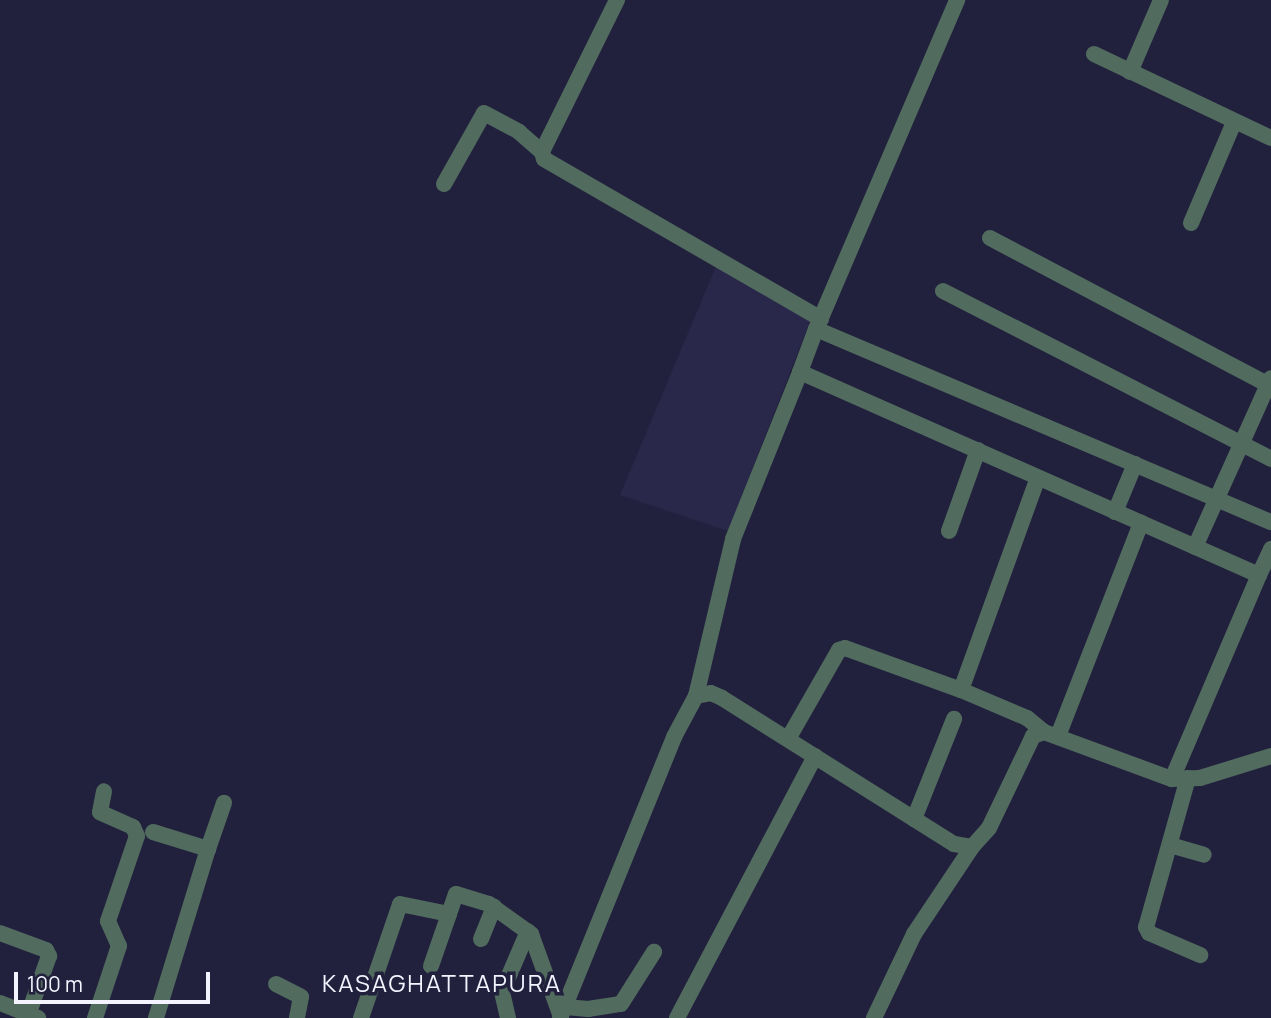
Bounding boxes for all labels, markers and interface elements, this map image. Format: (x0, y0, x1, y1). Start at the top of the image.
scale bar (18, 958, 214, 1002)
district label: KASAGHATTAPURA (324, 969, 560, 997)
text: 100 m (27, 970, 83, 998)

